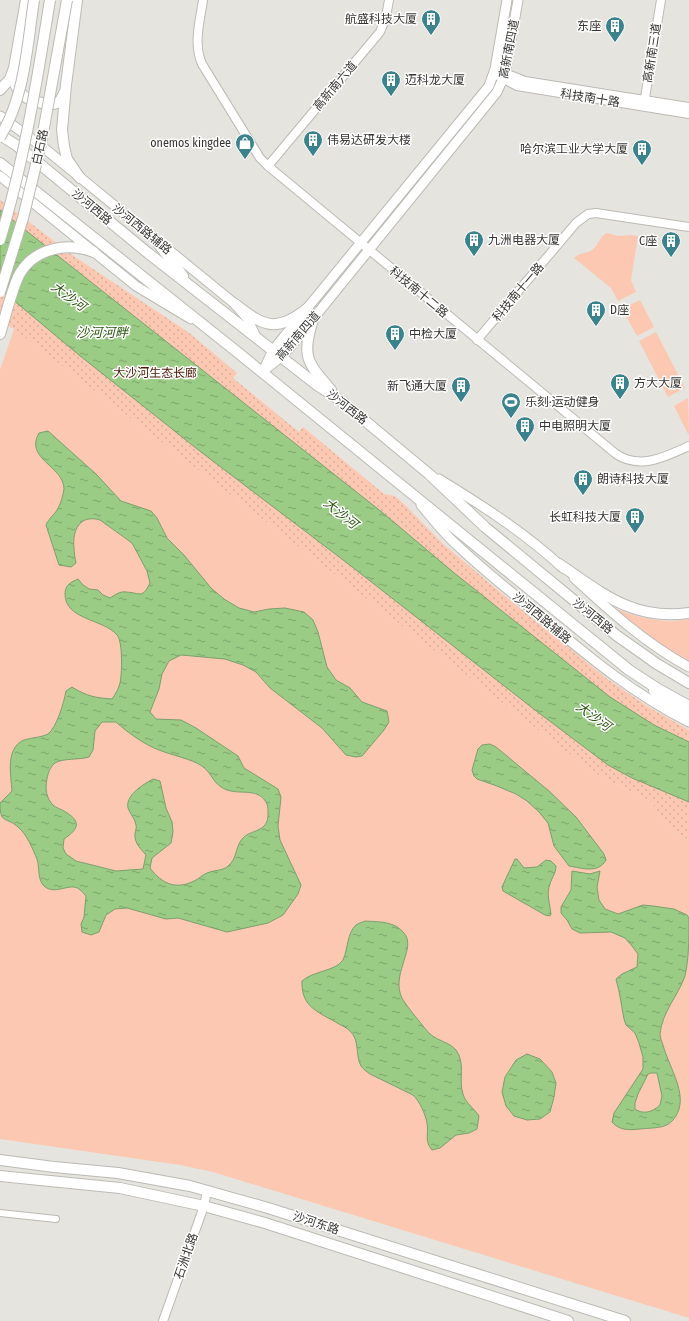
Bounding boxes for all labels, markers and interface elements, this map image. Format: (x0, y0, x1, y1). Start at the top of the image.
building icon: 航盛科技大厦 (420, 8, 442, 36)
place label: 航盛科技大厦 (345, 12, 417, 26)
building icon: 东座 (604, 15, 626, 43)
street label: 高新南四道 (496, 18, 522, 80)
place label: 东座 (577, 19, 601, 33)
street label: 高新南三道 (640, 22, 664, 84)
street label: 高新南六道 (310, 59, 360, 113)
building icon: 迈科龙大厦 (380, 69, 402, 97)
place label: 迈科龙大厦 (405, 73, 465, 87)
street label: 科技南十路 (559, 86, 621, 110)
street label: 白石路 (29, 128, 51, 166)
building icon: 伟易达研发大楼 (302, 129, 324, 157)
shop icon: onemos kingdee (234, 132, 256, 160)
place label: 伟易达研发大楼 (327, 133, 411, 147)
place label: onemos kingdee (150, 136, 231, 150)
building icon: 哈尔滨工业大学大厦 (631, 138, 653, 166)
place label: 哈尔滨工业大学大厦 (520, 142, 628, 156)
street label: 沙河西路 (69, 186, 115, 228)
street label: 沙河西路辅路 (110, 201, 174, 257)
building icon: 九洲电器大厦 (463, 229, 485, 257)
building icon: C座 (660, 230, 682, 258)
place label: 九洲电器大厦 (488, 233, 560, 247)
place label: C座 (639, 234, 657, 248)
street label: 科技南十一路 (489, 260, 547, 324)
street label: 科技南十二路 (387, 263, 451, 321)
water label: 大沙河 (49, 279, 91, 316)
building icon: D座 (585, 299, 607, 327)
place label: D座 (610, 303, 629, 317)
street label: 高新南四道 (273, 309, 323, 363)
building icon: 中检大厦 (384, 323, 406, 351)
water label: 沙河河畔 (76, 325, 130, 340)
place label: 中检大厦 (409, 327, 457, 341)
park label: 大沙河生态长廊 (113, 366, 197, 380)
building icon: 方大大厦 (609, 372, 631, 400)
building icon: 新飞通大厦 (450, 375, 472, 403)
place label: 方大大厦 (634, 376, 682, 390)
place label: 新飞通大厦 (387, 379, 447, 393)
street label: 沙河西路 (324, 387, 370, 427)
sports icon: 乐刻·运动健身 (500, 391, 522, 419)
place label: 乐刻·运动健身 (525, 395, 600, 409)
building icon: 中电照明大厦 (514, 415, 536, 443)
place label: 中电照明大厦 (539, 419, 611, 433)
building icon: 朗诗科技大厦 (572, 468, 594, 496)
place label: 朗诗科技大厦 (597, 472, 669, 486)
water label: 大沙河 (321, 495, 363, 533)
building icon: 长虹科技大厦 (624, 506, 646, 534)
place label: 长虹科技大厦 (549, 510, 621, 524)
street label: 沙河西路辅路 (510, 589, 574, 647)
street label: 沙河西路 (570, 595, 616, 637)
water label: 大沙河 (574, 699, 616, 736)
street label: 沙河东路 (291, 1209, 341, 1237)
street label: 石洲北路 (172, 1231, 200, 1281)

